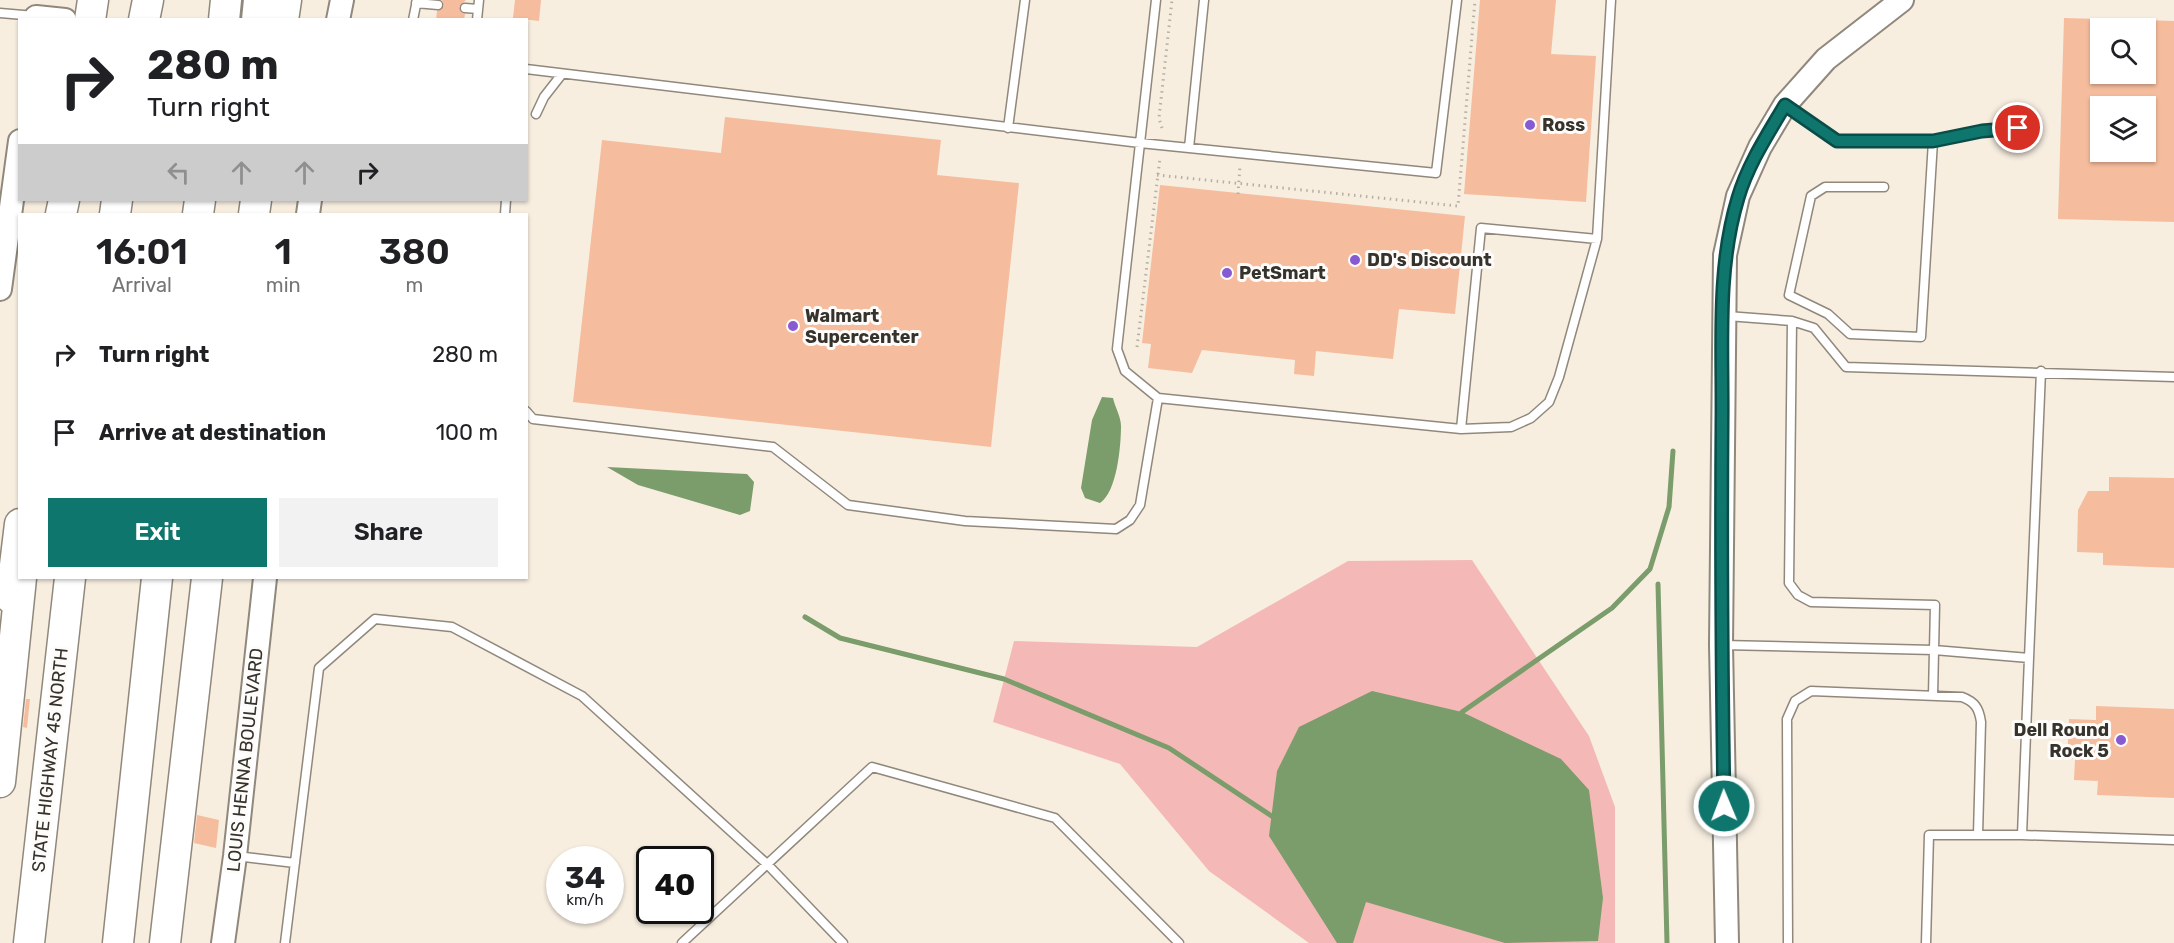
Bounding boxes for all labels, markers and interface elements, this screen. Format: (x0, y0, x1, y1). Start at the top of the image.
map controls (2090, 18, 2156, 162)
button: search (2090, 18, 2156, 84)
text: 280 m (147, 40, 279, 90)
icon: right (48, 42, 126, 120)
text: Turn right (147, 91, 270, 123)
button: layers (2090, 96, 2156, 162)
pin (1992, 102, 2043, 153)
icon: arrive (2001, 111, 2034, 144)
place label: Ross (1542, 114, 1585, 136)
marker: Ross (1523, 118, 1537, 132)
icon: left (162, 156, 195, 189)
icon: ahead (225, 156, 258, 189)
icon: ahead (288, 156, 321, 189)
icon: right (351, 156, 384, 189)
text: 16:01 (96, 230, 188, 273)
text: 1 (275, 230, 292, 273)
text: 380 (379, 230, 450, 273)
place label: DD's Discount (1367, 249, 1492, 271)
marker: DD's Discount (1348, 253, 1362, 267)
place label: PetSmart (1239, 262, 1326, 284)
marker: PetSmart (1220, 266, 1234, 280)
text: Arrival (112, 273, 172, 297)
text: min (266, 273, 301, 297)
text: m (405, 273, 423, 297)
place label: Walmart Supercenter (805, 305, 919, 348)
marker: Walmart Supercenter (786, 319, 800, 333)
icon: right (48, 338, 81, 371)
text: Turn right (99, 341, 209, 368)
text: 280 m (432, 341, 498, 368)
icon: arrive (48, 416, 81, 449)
text: Arrive at destination (99, 419, 326, 446)
text: 100 m (436, 419, 498, 446)
button: Exit (48, 498, 267, 567)
button: Share (279, 498, 498, 567)
street label: STATE HIGHWAY 45 NORTH (27, 647, 73, 873)
street label: LOUIS HENNA BOULEVARD (222, 647, 268, 873)
place label: Dell Round Rock 5 (2014, 719, 2109, 762)
marker: Dell Round Rock 5 (2114, 733, 2128, 747)
position arrow (1692, 774, 1756, 838)
speed limit sign: 40 (636, 846, 714, 924)
text: 34 (565, 860, 605, 896)
text: km/h (566, 891, 604, 909)

